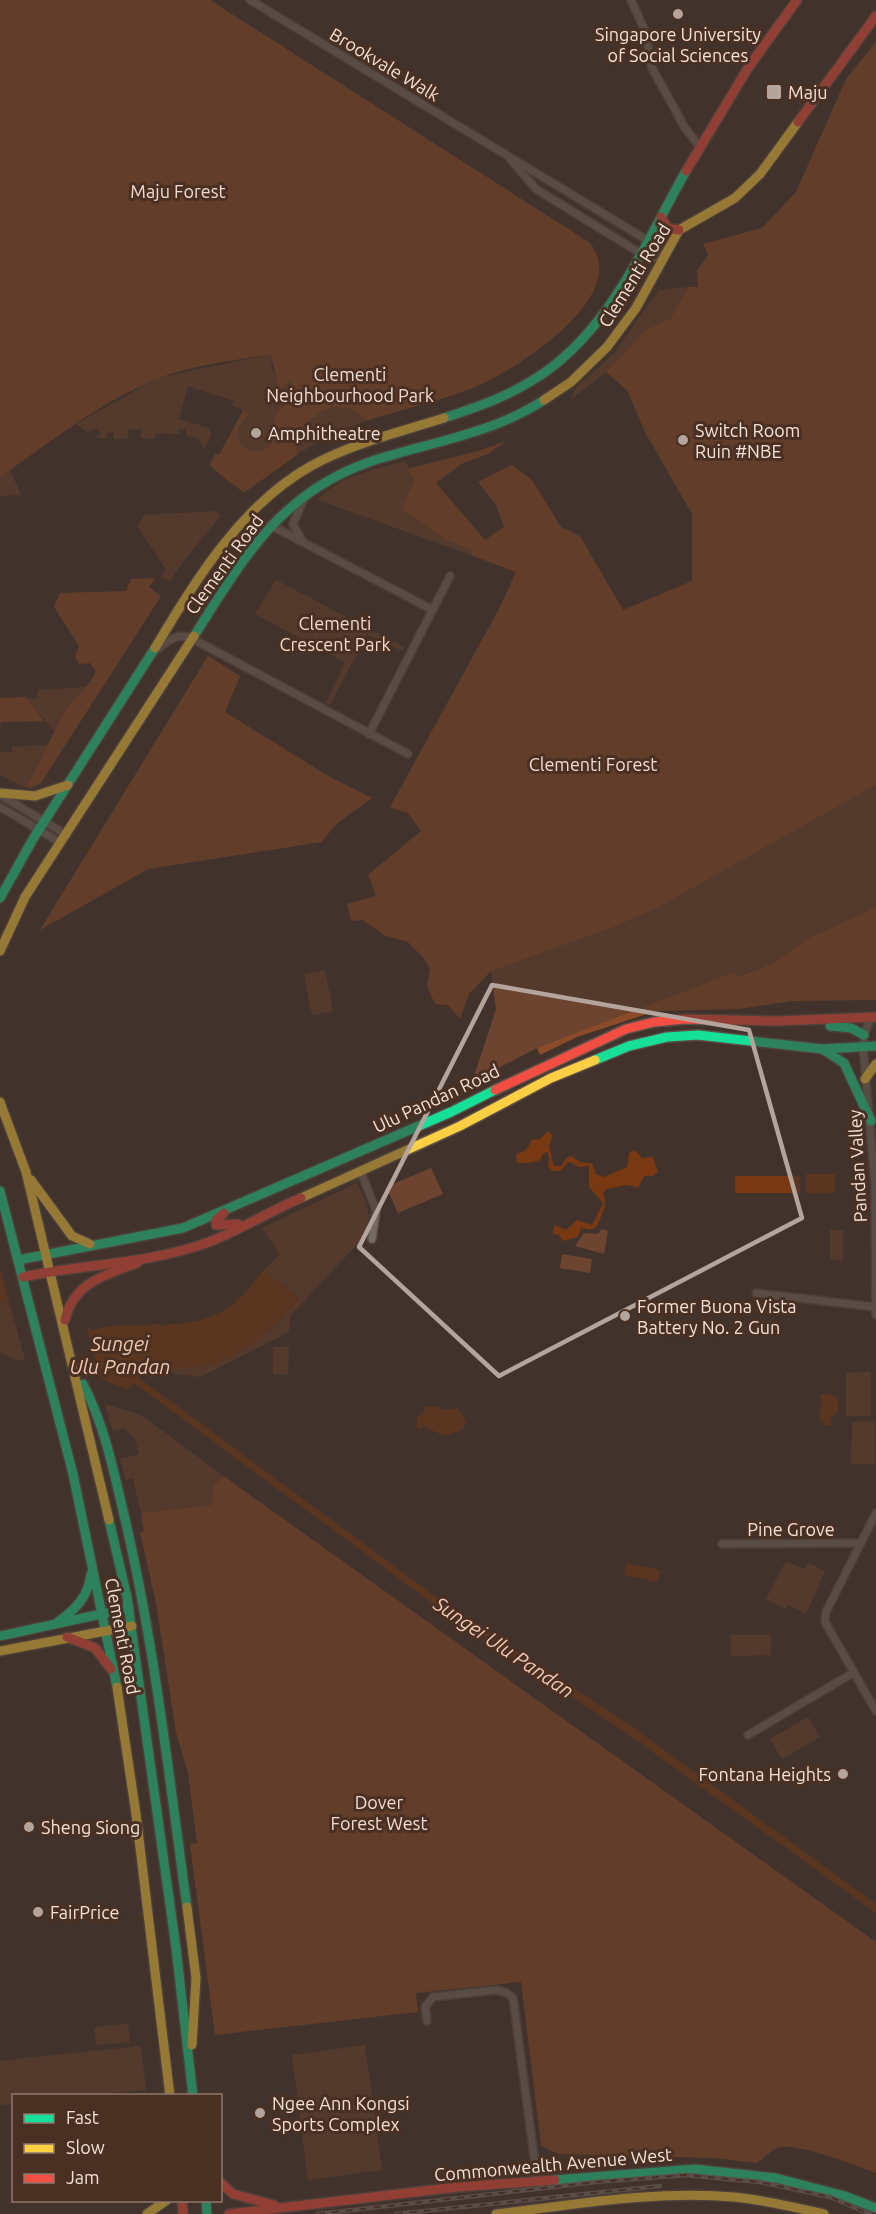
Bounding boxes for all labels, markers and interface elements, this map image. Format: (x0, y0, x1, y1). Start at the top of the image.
marker: Singapore University of Social Sciences (671, 7, 685, 21)
street label: Brookvale Walk (326, 23, 444, 105)
place label: Singapore University of Social Sciences (595, 24, 761, 65)
place label: Maju (788, 82, 828, 102)
marker: Maju (765, 83, 783, 101)
park label: Maju Forest (130, 181, 226, 201)
street label: Clementi Road (594, 219, 674, 331)
park label: Clementi Neighbourhood Park (266, 364, 434, 405)
place label: Switch Room Ruin #NBE (695, 420, 800, 461)
place label: Amphitheatre (268, 423, 381, 443)
marker: Amphitheatre (249, 426, 263, 440)
marker: Switch Room Ruin #NBE (676, 433, 690, 447)
street label: Clementi Road (181, 510, 267, 618)
park label: Clementi Crescent Park (279, 613, 391, 654)
park label: Clementi Forest (529, 754, 657, 774)
street label: Ulu Pandan Road (370, 1060, 502, 1136)
street label: Pandan Valley (844, 1109, 870, 1223)
place label: Former Buona Vista Battery No. 2 Gun (637, 1296, 797, 1337)
marker: Former Buona Vista Battery No. 2 Gun (618, 1309, 632, 1323)
water label: Sungei Ulu Pandan (69, 1332, 171, 1378)
street label: Pine Grove (747, 1519, 835, 1539)
street label: Clementi Road (102, 1576, 144, 1696)
water label: Sungei Ulu Pandan (429, 1591, 578, 1702)
place label: Fontana Heights (698, 1764, 831, 1784)
marker: Fontana Heights (836, 1767, 850, 1781)
park label: Dover Forest West (331, 1792, 427, 1833)
place label: Sheng Siong (41, 1817, 140, 1837)
marker: Sheng Siong (22, 1820, 36, 1834)
place label: FairPrice (50, 1902, 119, 1922)
marker: FairPrice (31, 1905, 45, 1919)
place label: Ngee Ann Kongsi Sports Complex (272, 2093, 410, 2134)
legend (12, 2094, 222, 2202)
marker: Ngee Ann Kongsi Sports Complex (253, 2106, 267, 2120)
text: Fast (66, 2107, 99, 2127)
text: Slow (66, 2137, 105, 2157)
street label: Commonwealth Avenue West (433, 2144, 673, 2184)
text: Jam (66, 2167, 100, 2187)

